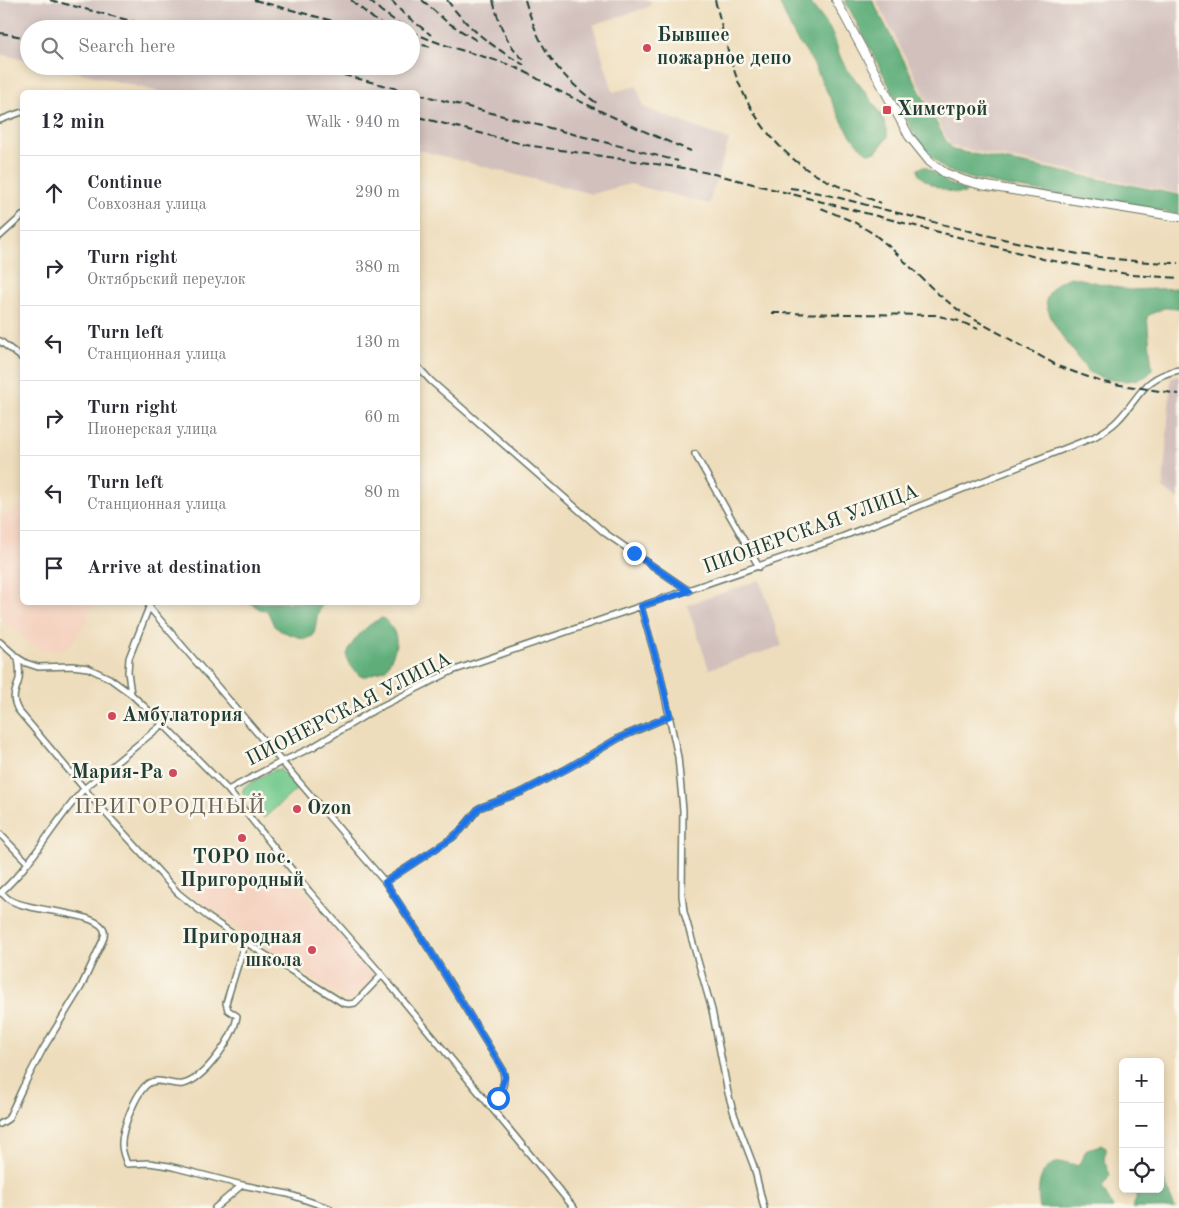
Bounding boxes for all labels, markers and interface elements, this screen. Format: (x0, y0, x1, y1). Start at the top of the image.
search box (20, 20, 420, 75)
place label: Бывшее пожарное депо (657, 26, 791, 69)
icon: search (38, 34, 66, 62)
text: Search here (78, 38, 175, 57)
marker: Бывшее пожарное депо (641, 42, 653, 54)
place label: Химстрой (897, 100, 988, 120)
marker: Химстрой (881, 104, 893, 116)
text: 12 min (40, 112, 105, 133)
text: Walk · 940 m (305, 115, 400, 131)
text: Continue (87, 174, 162, 193)
icon: ahead (40, 179, 68, 207)
text: 290 m (355, 185, 400, 201)
text: Совхозная улица (87, 197, 207, 213)
text: Turn right (87, 249, 177, 268)
icon: right (40, 254, 68, 282)
text: 380 m (355, 260, 400, 276)
text: Октябрьский переулок (87, 272, 246, 288)
text: Turn left (87, 324, 164, 343)
icon: left (40, 329, 68, 357)
text: 130 m (355, 335, 400, 351)
text: Станционная улица (87, 347, 226, 363)
text: Turn right (87, 399, 177, 418)
icon: right (40, 404, 68, 432)
text: 60 m (364, 410, 400, 426)
text: Пионерская улица (87, 422, 217, 438)
text: Turn left (87, 474, 164, 493)
icon: left (40, 479, 68, 507)
street label: ПИОНЕРСКАЯ УЛИЦА (701, 482, 921, 578)
text: 80 m (364, 485, 400, 501)
text: Станционная улица (87, 497, 226, 513)
route end (623, 542, 646, 565)
icon: arrive (40, 554, 68, 582)
text: Arrive at destination (87, 559, 261, 578)
street label: ПИОНЕРСКАЯ УЛИЦА (243, 649, 455, 771)
place label: Амбулатория (122, 706, 243, 726)
marker: Амбулатория (106, 710, 118, 722)
place label: Мария-Ра (71, 763, 163, 783)
marker: Мария-Ра (167, 767, 179, 779)
district label: ПРИГОРОДНЫЙ (74, 792, 266, 818)
place label: Ozon (307, 799, 352, 819)
marker: Ozon (291, 803, 303, 815)
marker: ТОРО пос. Пригородный (236, 832, 248, 844)
place label: ТОРО пос. Пригородный (180, 848, 304, 891)
place label: Пригородная школа (182, 928, 302, 971)
marker: Пригородная школа (306, 944, 318, 956)
map controls (1119, 1058, 1164, 1193)
button: + (1119, 1058, 1164, 1103)
route start (487, 1087, 510, 1110)
button: − (1119, 1103, 1164, 1148)
button: locate (1119, 1148, 1164, 1193)

